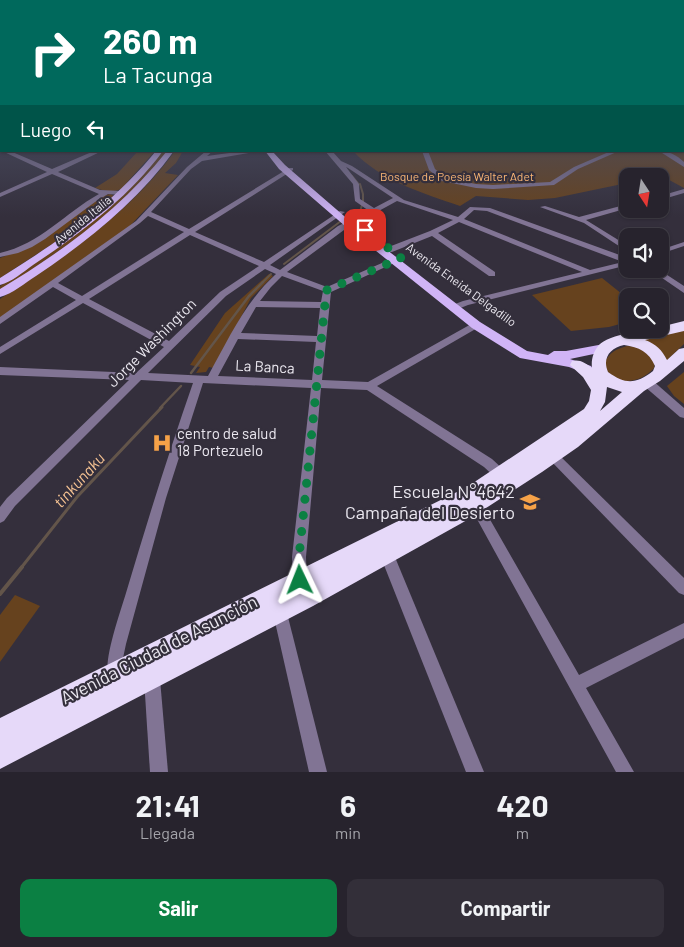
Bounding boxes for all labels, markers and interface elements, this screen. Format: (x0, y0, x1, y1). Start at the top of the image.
text: 260 m (103, 19, 198, 61)
icon: right (20, 20, 85, 85)
text: La Tacunga (103, 61, 213, 87)
icon: left (82, 115, 110, 143)
text: Luego (20, 118, 72, 141)
north arrow (619, 168, 669, 218)
map controls (619, 168, 669, 338)
park label: Bosque de Poesía Walter Adet (380, 169, 534, 183)
street label: Avenida Italia (51, 192, 114, 246)
pin (344, 209, 386, 251)
icon: arrive (351, 216, 379, 244)
button: sound (619, 228, 669, 278)
street label: Avenida Eneida Delgadillo (404, 240, 519, 329)
button: search (619, 288, 669, 338)
street label: Jorge Washington (103, 294, 199, 390)
street label: La Banca (235, 355, 295, 377)
place label: centro de salud 18 Portezuelo (177, 424, 277, 459)
hospital icon: centro de salud 18 Portezuelo (151, 432, 173, 454)
water label: tinkunaku (49, 448, 108, 511)
place label: Escuela N°4642 Campaña del Desierto (345, 480, 515, 523)
school or university icon: Escuela N°4642 Campaña del Desierto (519, 491, 541, 513)
position arrow (273, 553, 325, 605)
street label: Avenida Ciudad de Asunción (56, 590, 261, 708)
text: 21:41 (135, 787, 200, 823)
text: 6 (340, 787, 356, 823)
text: 420 (496, 787, 549, 823)
text: Llegada (140, 823, 195, 842)
text: min (335, 823, 361, 842)
text: m (516, 823, 529, 842)
button: Salir (20, 879, 337, 937)
button: Compartir (347, 879, 664, 937)

